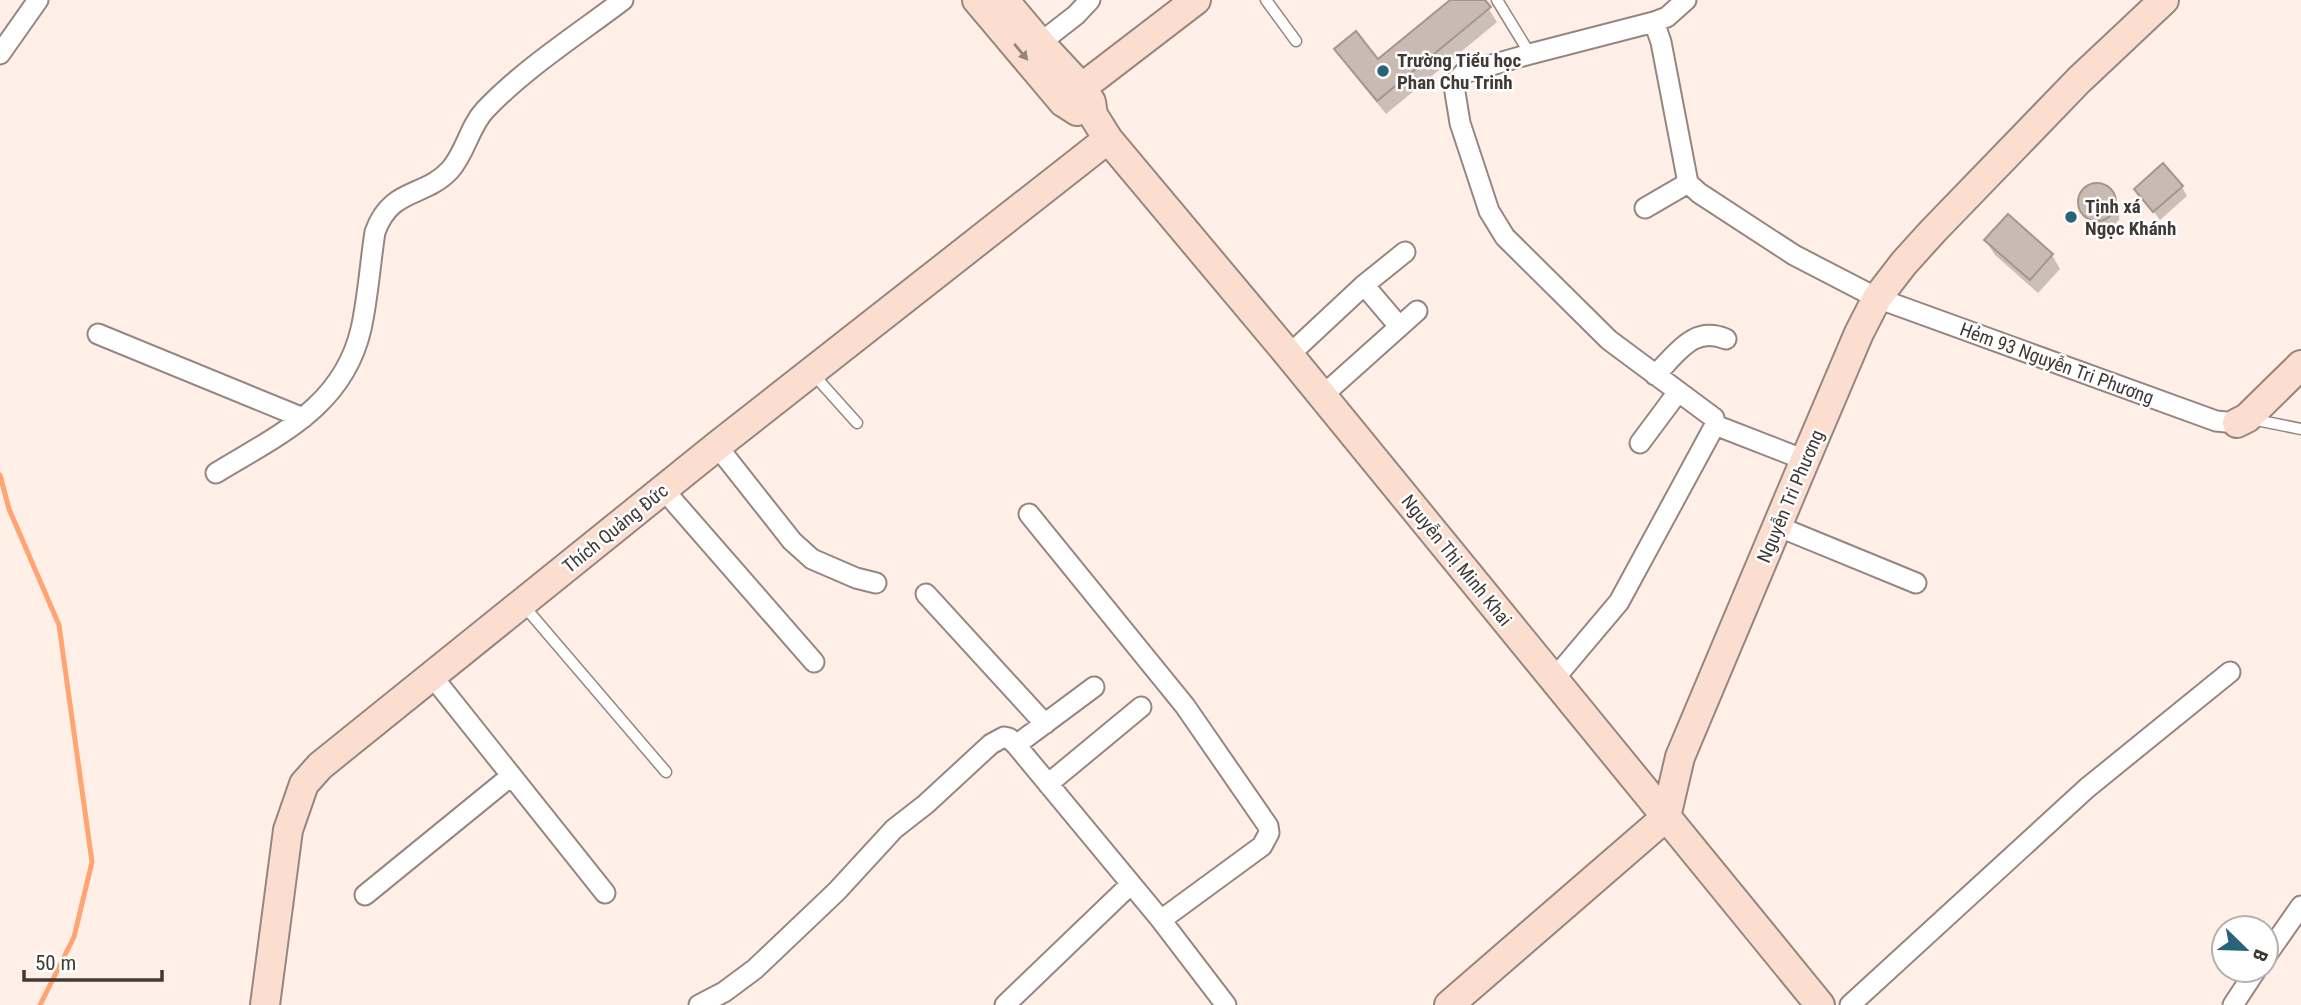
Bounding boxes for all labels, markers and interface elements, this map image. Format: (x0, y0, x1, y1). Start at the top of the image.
one-way arrow (1013, 43, 1029, 61)
place label: Trường Tiểu học Phan Chu Trinh (1397, 49, 1521, 94)
marker: Trường Tiểu học Phan Chu Trinh (1375, 63, 1391, 79)
place label: Tịnh xá Ngọc Khánh (2085, 195, 2176, 240)
marker: Tịnh xá Ngọc Khánh (2063, 209, 2079, 225)
street label: Hẻm 93 Nguyễn Tri Phương (1957, 318, 2157, 409)
street label: Nguyễn Tri Phương (1752, 426, 1829, 566)
street label: Thích Quảng Đức (558, 479, 673, 578)
street label: Nguyễn Thị Minh Khai (1397, 490, 1517, 631)
north arrow (2210, 914, 2280, 984)
scale bar (24, 939, 163, 983)
text: B (2248, 946, 2273, 965)
text: 50 m (35, 951, 76, 975)

